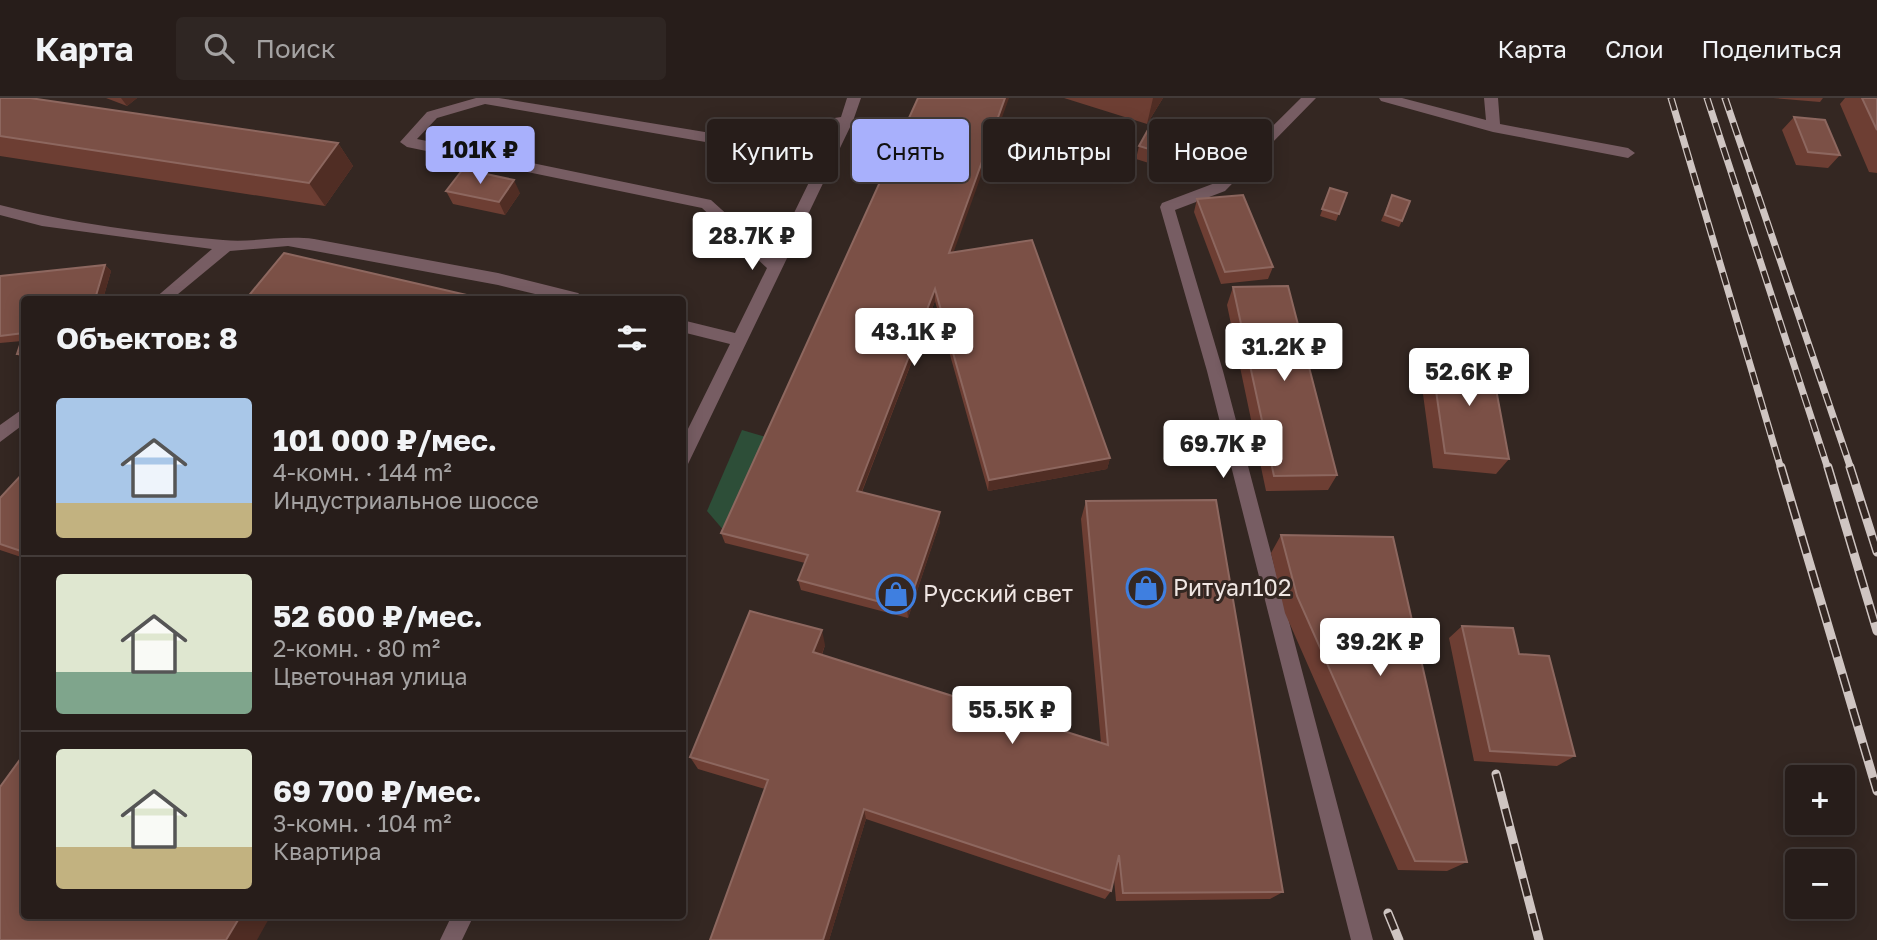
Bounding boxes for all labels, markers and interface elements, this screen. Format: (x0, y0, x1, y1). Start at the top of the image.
search box (176, 17, 666, 80)
text: Карта (35, 29, 134, 68)
icon: search (200, 29, 238, 67)
text: Поиск (256, 33, 336, 64)
text: Карта (1497, 34, 1567, 63)
text: Слои (1605, 34, 1664, 63)
text: Поделиться (1702, 34, 1842, 63)
chip: Купить (707, 119, 838, 182)
chip: Снять (852, 119, 969, 182)
chip: Фильтры (983, 119, 1135, 182)
chip: Новое (1149, 119, 1272, 182)
pin: 101K ₽ (423, 126, 537, 186)
text: 101K ₽ (442, 135, 518, 163)
pin: 28.7K ₽ (687, 212, 817, 272)
text: 28.7K ₽ (709, 221, 795, 249)
pin: 43.1K ₽ (849, 308, 979, 368)
text: 43.1K ₽ (871, 317, 957, 345)
icon: filters (613, 319, 651, 357)
text: Объектов: 8 (56, 320, 238, 356)
pin: 31.2K ₽ (1219, 324, 1349, 383)
text: 31.2K ₽ (1241, 332, 1327, 360)
pin: 52.6K ₽ (1404, 348, 1534, 408)
text: 52.6K ₽ (1425, 357, 1513, 385)
pin: 69.7K ₽ (1158, 420, 1288, 480)
text: 101 000 ₽/мес. (273, 422, 497, 458)
icon: home (112, 426, 196, 510)
text: 69.7K ₽ (1179, 429, 1267, 457)
text: 4-комн. · 144 m² (273, 458, 452, 486)
text: Индустриальное шоссе (273, 486, 539, 514)
shop icon: Ритуал102 (1125, 567, 1167, 609)
shop icon: Русский свет (875, 573, 917, 615)
place label: Ритуал102 (1173, 573, 1291, 601)
place label: Русский свет (923, 579, 1073, 607)
text: 52 600 ₽/мес. (273, 598, 483, 634)
icon: home (112, 602, 196, 686)
pin: 39.2K ₽ (1315, 618, 1445, 678)
text: 39.2K ₽ (1336, 627, 1424, 655)
text: 2-комн. · 80 m² (273, 634, 440, 662)
text: Цветочная улица (273, 662, 468, 690)
pin: 55.5K ₽ (947, 686, 1077, 746)
text: 55.5K ₽ (968, 695, 1056, 723)
map controls (1785, 765, 1855, 919)
button: + (1785, 765, 1855, 835)
text: 69 700 ₽/мес. (273, 773, 482, 809)
icon: home (112, 777, 196, 861)
text: 3-комн. · 104 m² (273, 809, 451, 837)
text: Квартира (273, 837, 381, 865)
button: − (1785, 849, 1855, 919)

